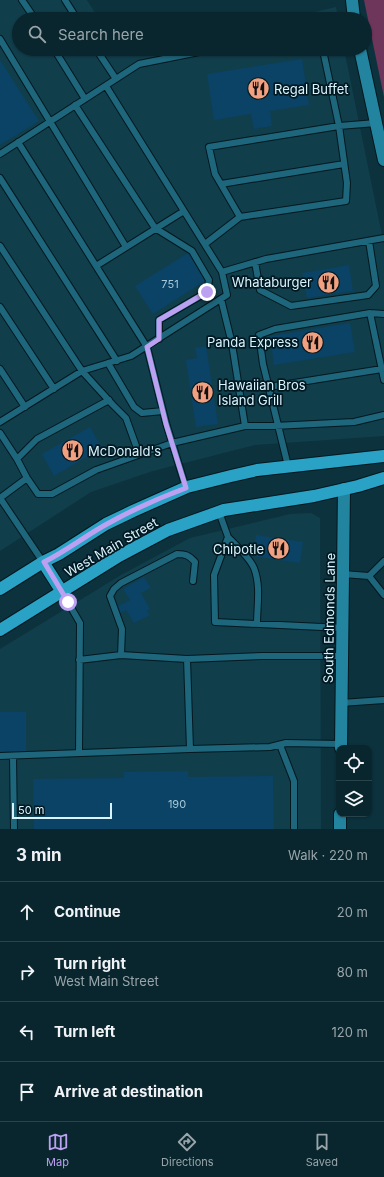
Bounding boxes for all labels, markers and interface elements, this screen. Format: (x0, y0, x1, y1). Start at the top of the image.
search box (12, 12, 372, 56)
icon: search (26, 23, 48, 45)
text: Search here (58, 25, 144, 44)
restaurant icon: Regal Buffet (245, 76, 271, 102)
place label: Regal Buffet (274, 81, 349, 97)
restaurant icon: Whataburger (315, 269, 341, 295)
place label: Whataburger (232, 274, 312, 290)
house number: 751 (161, 277, 179, 291)
route end (198, 283, 216, 301)
restaurant icon: Panda Express (300, 329, 326, 355)
place label: Panda Express (207, 334, 298, 350)
place label: Hawaiian Bros Island Grill (218, 377, 306, 408)
restaurant icon: Hawaiian Bros Island Grill (189, 379, 215, 405)
restaurant icon: McDonald's (59, 438, 85, 464)
place label: McDonald's (88, 443, 161, 459)
street label: West Main Street (62, 514, 160, 580)
restaurant icon: Chipotle (266, 536, 292, 562)
place label: Chipotle (213, 541, 264, 557)
street label: South Edmonds Lane (320, 553, 338, 683)
route start (59, 593, 77, 611)
map controls (336, 745, 372, 817)
button: locate (336, 745, 372, 781)
button: layers (336, 781, 372, 817)
house number: 190 (168, 797, 186, 811)
scale bar (12, 801, 112, 820)
text: 50 m (18, 803, 44, 817)
text: 3 min (16, 845, 62, 865)
text: Walk · 220 m (288, 847, 368, 863)
icon: ahead (16, 901, 38, 923)
text: Continue (54, 902, 121, 921)
text: 20 m (337, 904, 368, 920)
text: Turn right (54, 954, 126, 973)
icon: right (16, 961, 38, 983)
text: 80 m (337, 964, 368, 980)
text: West Main Street (54, 973, 159, 989)
icon: left (16, 1021, 38, 1043)
text: Turn left (54, 1022, 115, 1041)
text: 120 m (332, 1024, 368, 1040)
icon: arrive (16, 1081, 38, 1103)
text: Arrive at destination (54, 1082, 203, 1101)
tab: Map (46, 1131, 69, 1169)
tab: Directions (161, 1131, 214, 1169)
tab: Saved (306, 1131, 338, 1169)

